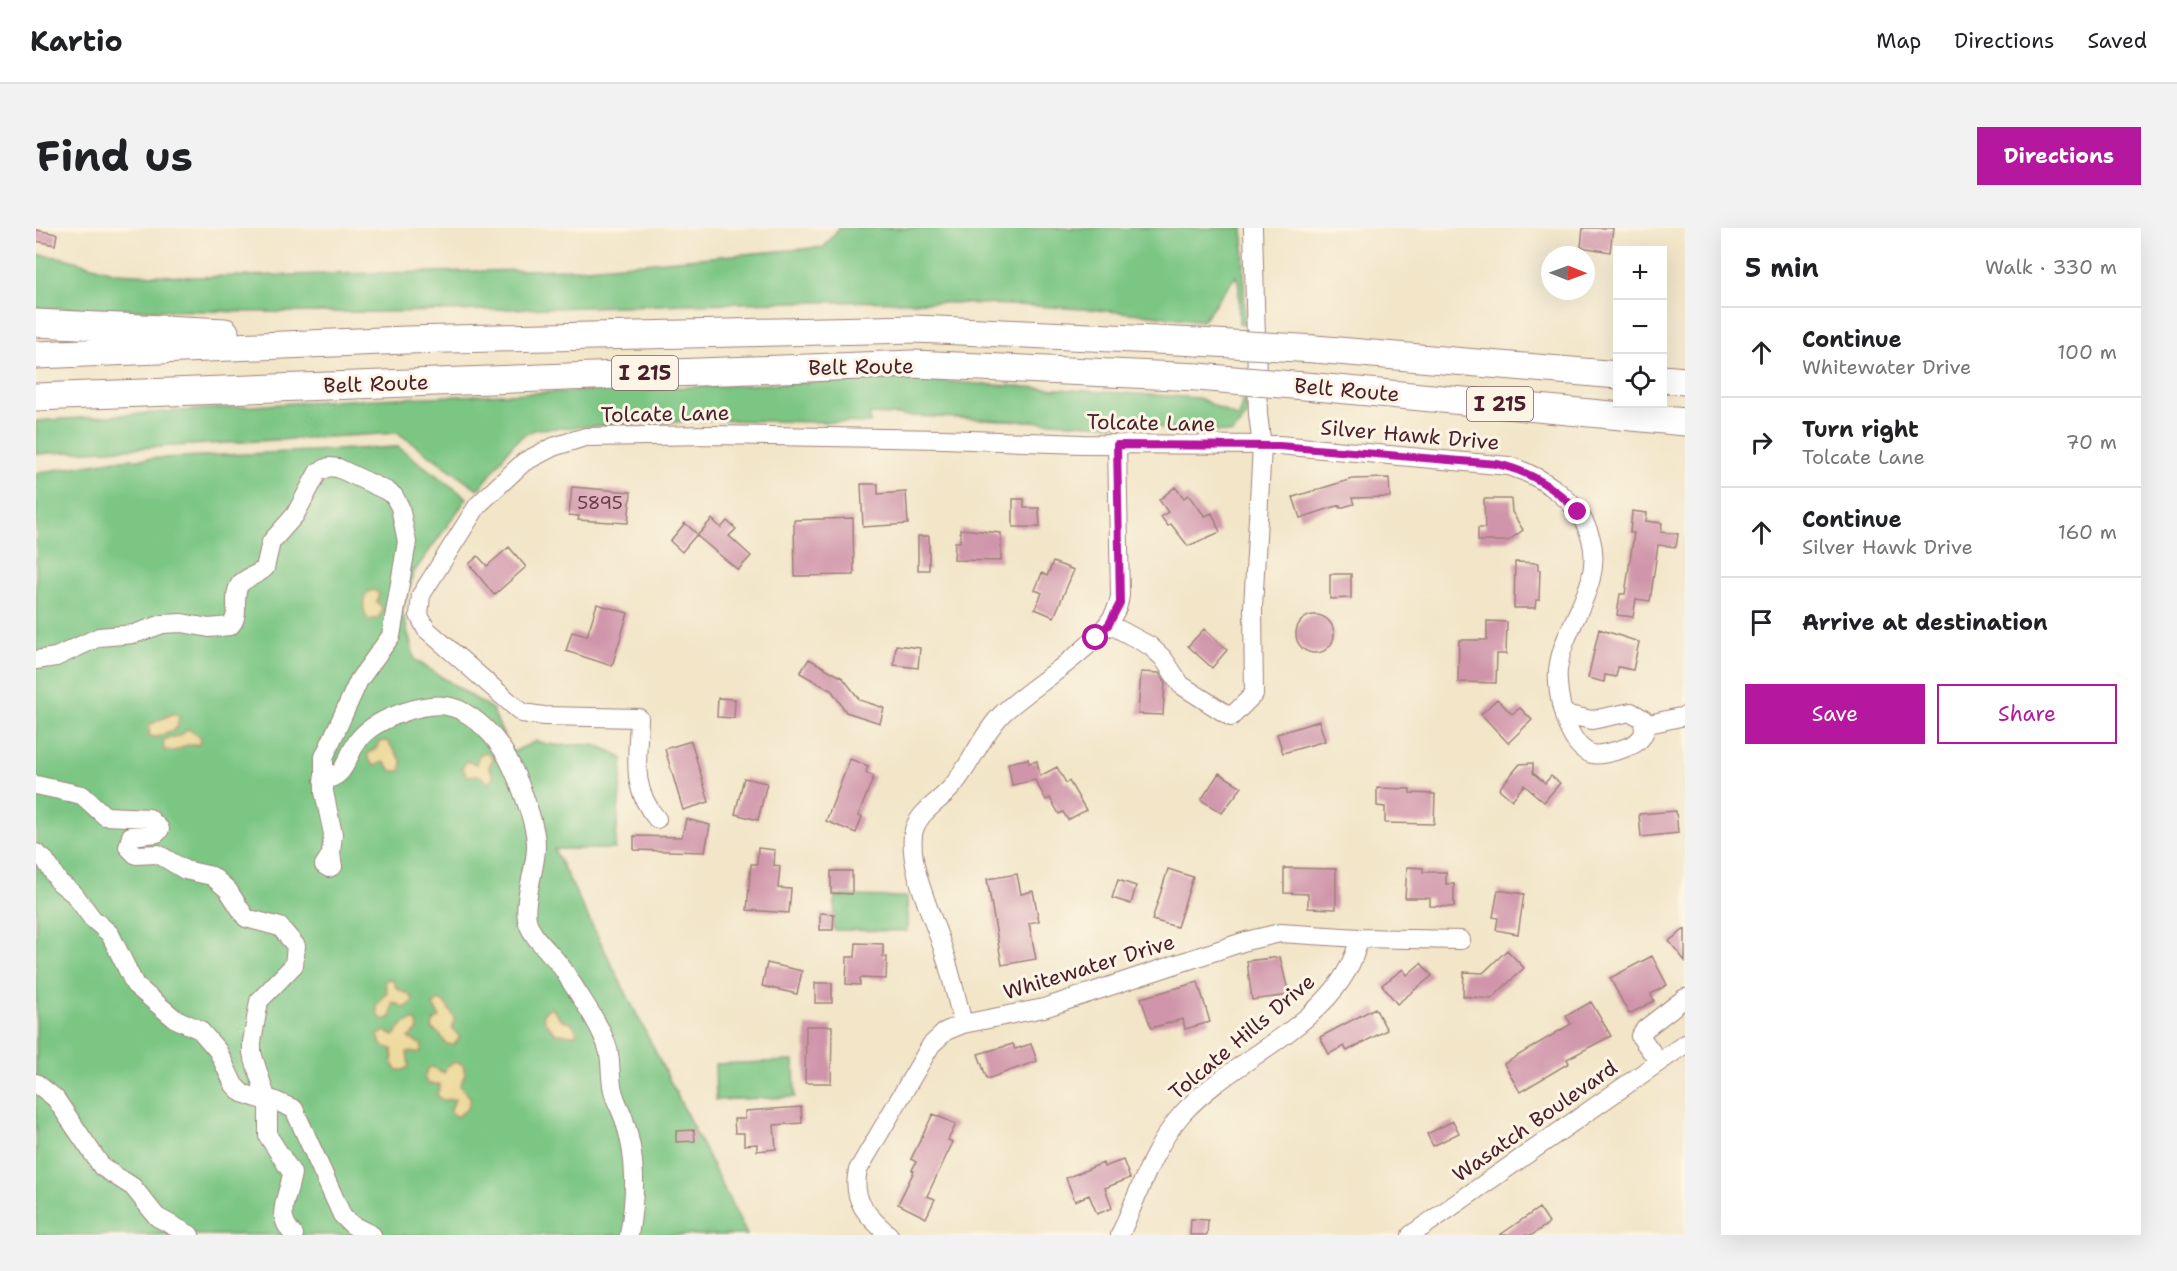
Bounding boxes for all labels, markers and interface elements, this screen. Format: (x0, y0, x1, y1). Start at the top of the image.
text: Kartio (30, 22, 123, 60)
text: Map (1876, 27, 1921, 55)
text: Directions (1954, 27, 2054, 55)
text: Saved (2087, 27, 2147, 55)
button: Directions (1977, 127, 2141, 185)
text: Find us (36, 128, 193, 184)
north arrow (1541, 246, 1595, 300)
map controls (1613, 246, 1667, 408)
button: + (1613, 246, 1667, 300)
text: 5 min (1745, 250, 1819, 285)
text: Walk · 330 m (1985, 254, 2117, 280)
button: − (1613, 300, 1667, 354)
text: Continue (1802, 325, 1902, 354)
icon: ahead (1745, 336, 1778, 369)
text: 100 m (2057, 339, 2117, 365)
street label: Belt Route (808, 352, 914, 382)
button: locate (1613, 354, 1667, 408)
text: Whitewater Drive (1802, 354, 1971, 380)
road number: I 215 (612, 356, 678, 390)
street label: Belt Route (323, 368, 429, 400)
street label: Belt Route (1293, 371, 1401, 409)
road number: I 215 (1467, 387, 1533, 421)
street label: Tolcate Lane (600, 399, 730, 429)
street label: Tolcate Lane (1086, 408, 1216, 438)
street label: Silver Hawk Drive (1319, 413, 1501, 457)
text: Turn right (1802, 415, 1919, 444)
icon: right (1745, 426, 1778, 459)
text: 70 m (2065, 429, 2117, 455)
text: Tolcate Lane (1802, 444, 1925, 470)
house number: 5895 (577, 491, 623, 515)
route end (1564, 498, 1590, 524)
text: Continue (1802, 505, 1902, 534)
icon: ahead (1745, 516, 1778, 549)
text: 160 m (2058, 519, 2117, 545)
text: Silver Hawk Drive (1802, 534, 1973, 560)
icon: arrive (1745, 606, 1778, 639)
text: Arrive at destination (1802, 608, 2048, 637)
route start (1082, 624, 1108, 650)
button: Save (1745, 684, 1925, 744)
button: Share (1937, 684, 2117, 744)
street label: Whitewater Drive (1000, 928, 1178, 1006)
street label: Tolcate Hills Drive (1163, 968, 1321, 1106)
street label: Wasatch Boulevard (1447, 1054, 1623, 1188)

